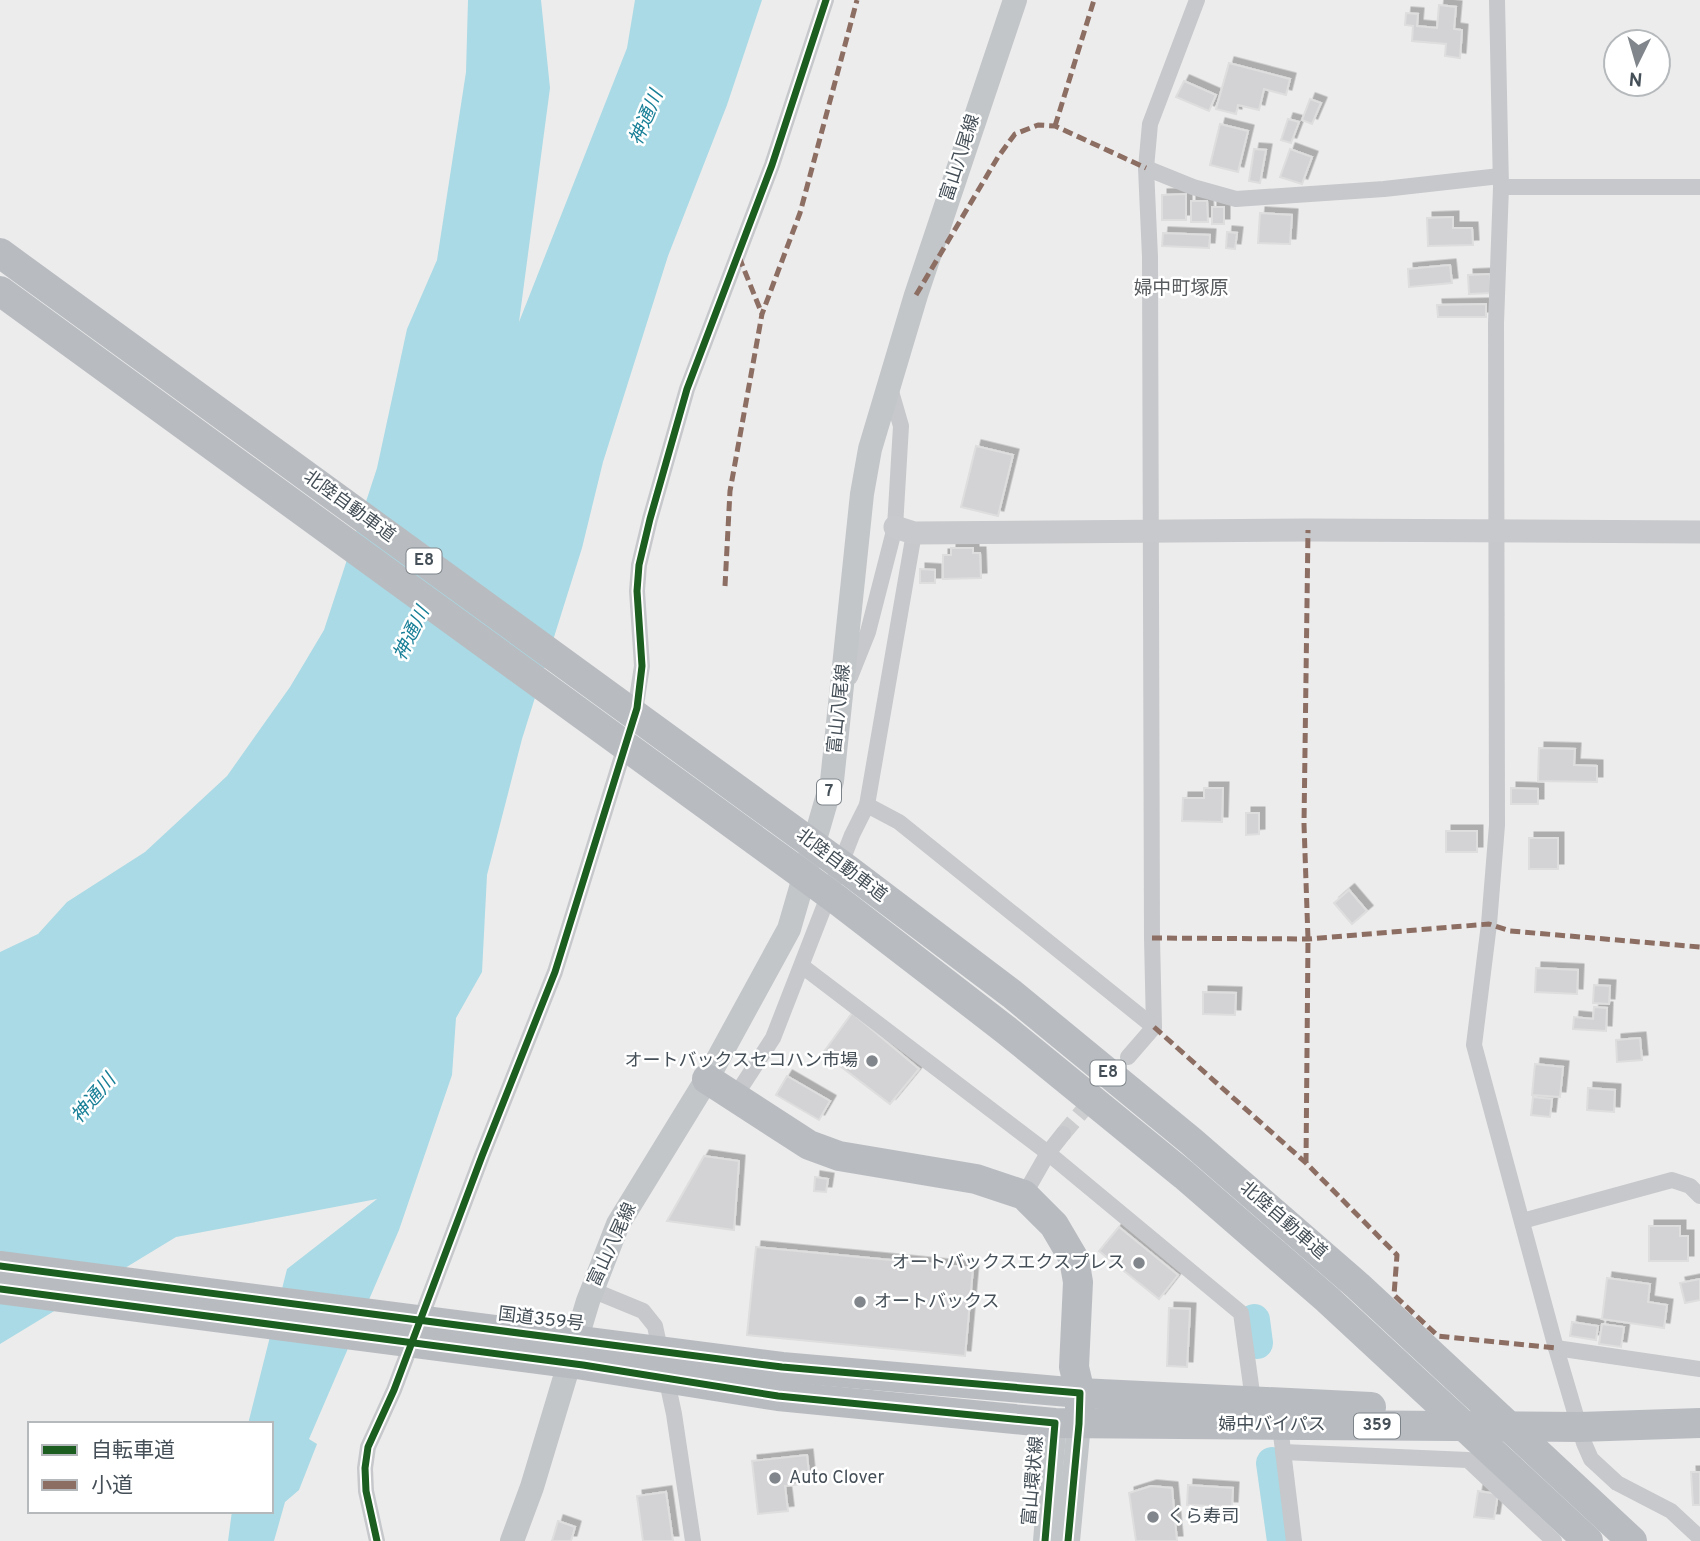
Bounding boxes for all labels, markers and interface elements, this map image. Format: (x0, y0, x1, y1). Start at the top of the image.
north arrow (1602, 28, 1672, 98)
text: N (1628, 65, 1644, 90)
water label: 神通川 (625, 85, 670, 149)
street label: 富山八尾線 (936, 112, 986, 204)
district label: 婦中町塚原 (1133, 277, 1229, 301)
street label: 北陸自動車道 (299, 466, 399, 548)
road number: E8 (406, 548, 442, 574)
water label: 神通川 (389, 601, 436, 665)
street label: 富山八尾線 (824, 663, 856, 755)
road number: 7 (817, 779, 841, 804)
street label: 北陸自動車道 (791, 824, 891, 908)
place label: オートバックスセコハン市場 (625, 1050, 858, 1073)
marker: オートバックスセコハン市場 (864, 1053, 880, 1069)
road number: E8 (1090, 1060, 1126, 1086)
water label: 神通川 (66, 1068, 123, 1129)
street label: 北陸自動車道 (1235, 1177, 1331, 1265)
street label: 富山八尾線 (584, 1199, 642, 1291)
place label: オートバックスエクスプレス (892, 1252, 1125, 1275)
marker: オートバックスエクスプレス (1131, 1255, 1147, 1271)
place label: オートバックス (874, 1291, 999, 1314)
marker: オートバックス (852, 1294, 868, 1310)
street label: 国道359号 (497, 1303, 585, 1337)
street label: 婦中バイパス (1218, 1414, 1326, 1437)
road number: 359 (1354, 1414, 1400, 1438)
legend (28, 1422, 273, 1513)
street label: 富山環状線 (1019, 1435, 1049, 1527)
text: 自転車道 (91, 1438, 175, 1465)
place label: Auto Clover (789, 1467, 884, 1490)
marker: Auto Clover (767, 1470, 783, 1486)
text: 小道 (91, 1473, 133, 1500)
place label: くら寿司 (1167, 1506, 1239, 1529)
marker: くら寿司 (1145, 1509, 1161, 1525)

